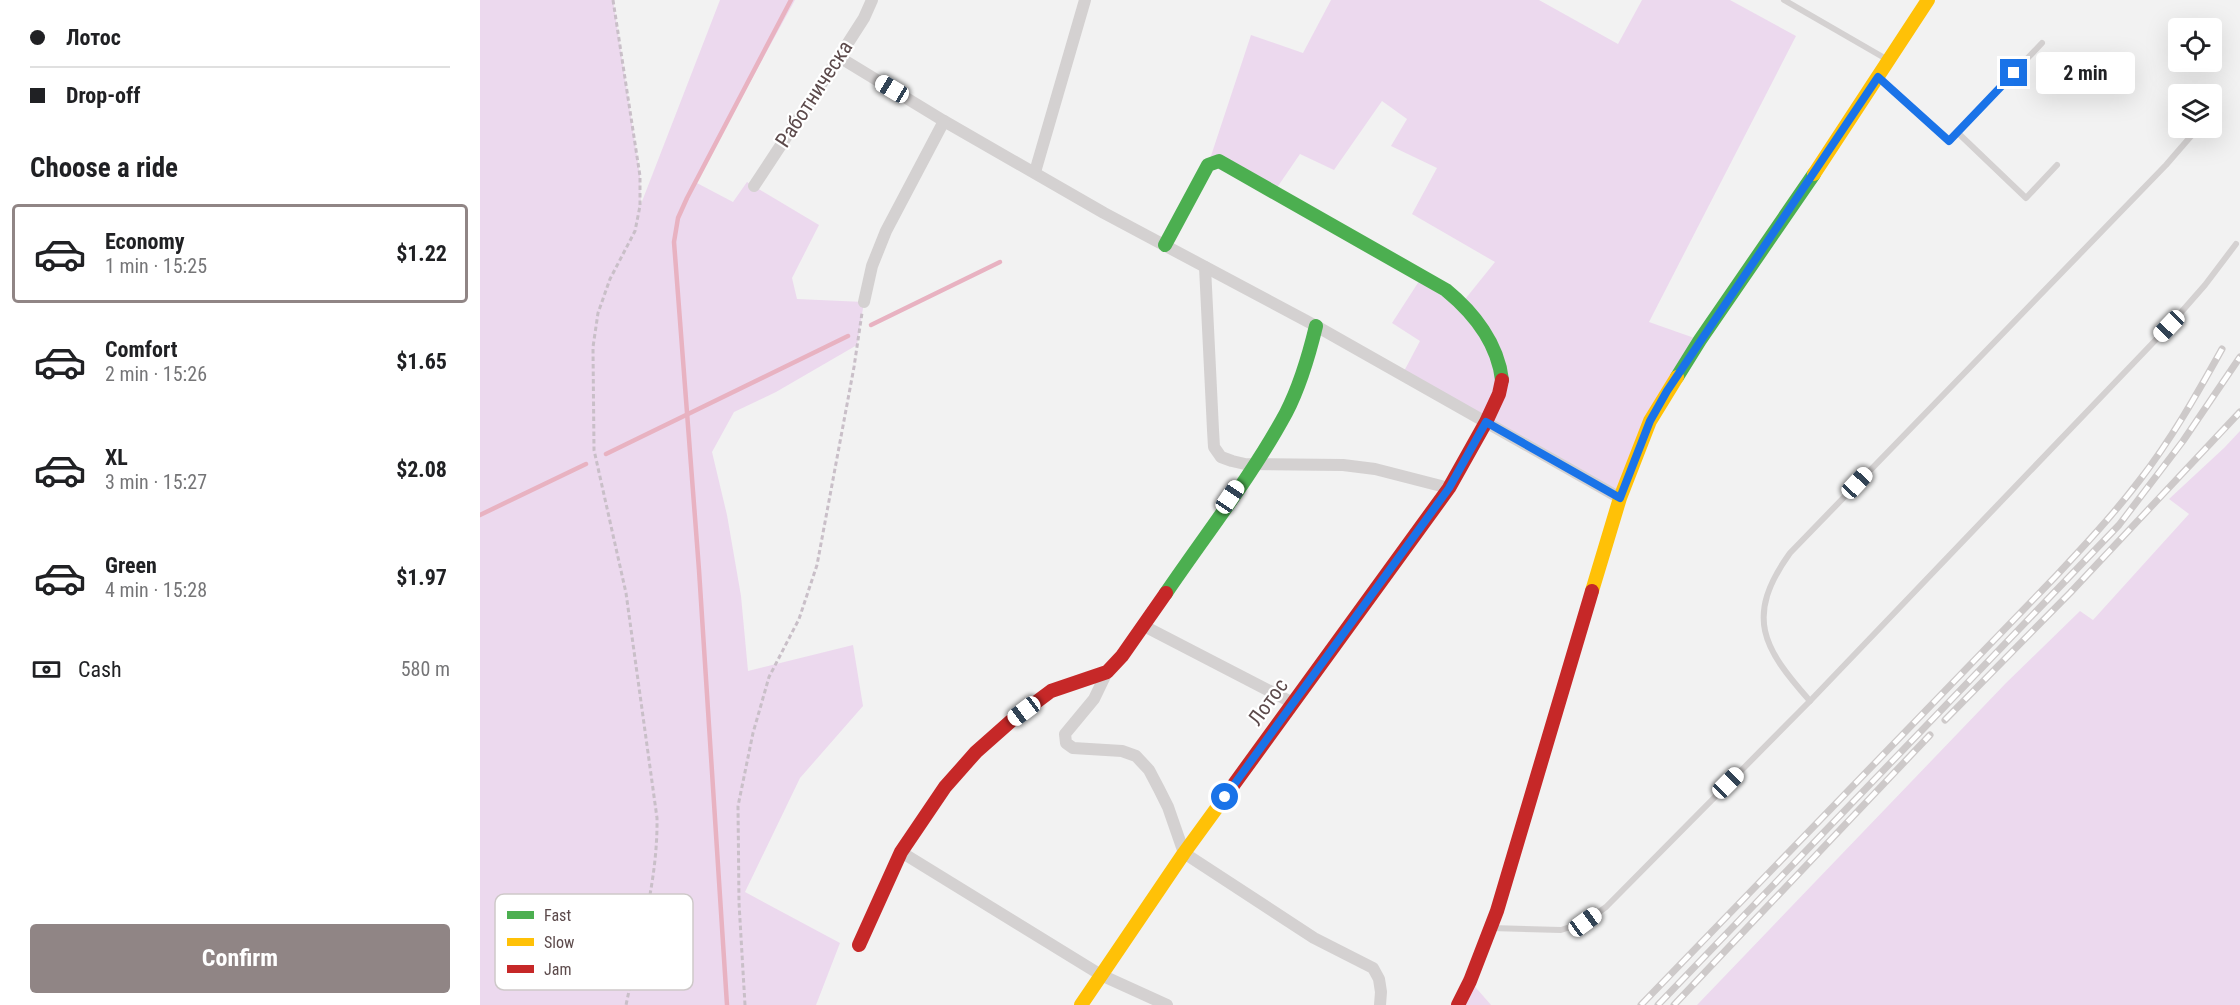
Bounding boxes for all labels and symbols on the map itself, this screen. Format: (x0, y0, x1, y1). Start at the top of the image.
street label: Работническа (771, 36, 857, 152)
callout: 2 min (2035, 52, 2134, 94)
route end (2000, 59, 2027, 86)
car (872, 72, 912, 106)
car (2150, 307, 2188, 345)
car (1838, 464, 1876, 502)
car (1212, 477, 1248, 517)
street label: Лотос (1243, 674, 1293, 730)
car (1004, 693, 1044, 729)
car (1709, 764, 1747, 802)
route start (1211, 783, 1238, 810)
legend (495, 894, 693, 990)
car (1565, 904, 1605, 940)
text: Fast (544, 906, 571, 925)
text: Slow (544, 933, 574, 952)
text: Jam (544, 960, 571, 979)

